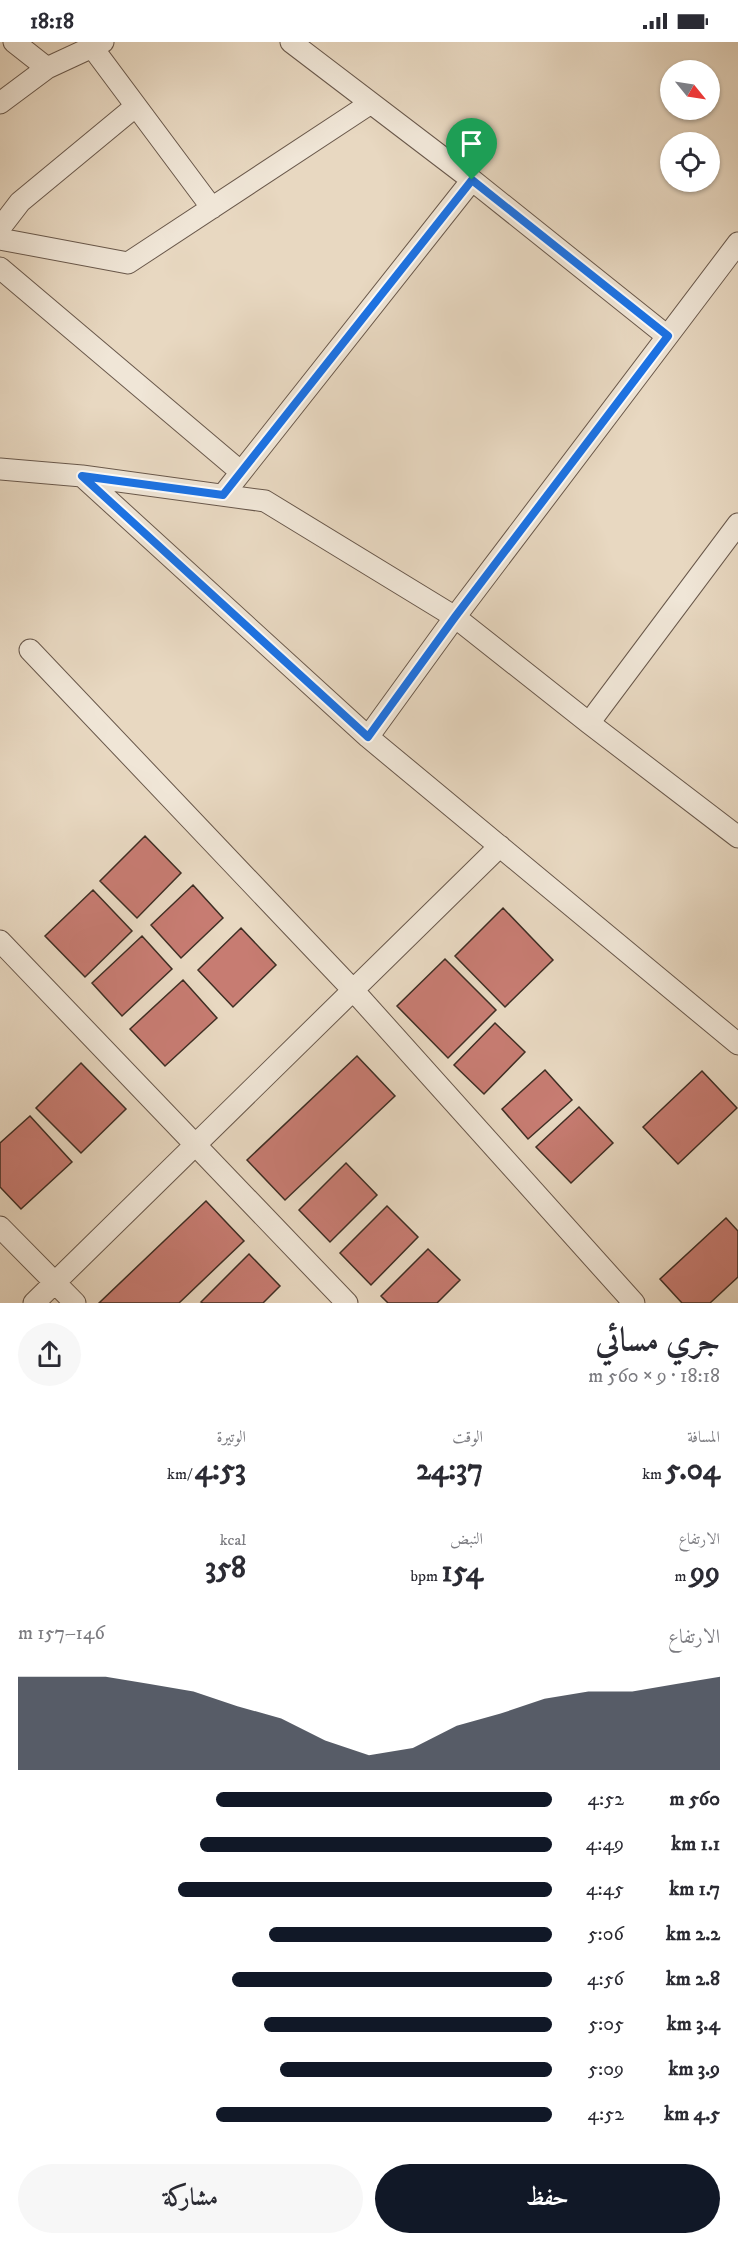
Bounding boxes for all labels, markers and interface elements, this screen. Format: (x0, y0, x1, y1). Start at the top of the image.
text: 18:18 (30, 8, 74, 35)
north arrow (660, 60, 720, 120)
map controls (660, 60, 720, 192)
pin (446, 118, 497, 180)
icon: arrive (455, 127, 488, 160)
button: locate (660, 132, 720, 192)
text: جري مسائي (595, 1321, 720, 1362)
button: share (18, 1323, 81, 1386)
text: 18:18 · 9 × 560 m (588, 1364, 720, 1389)
text: الوتيرة (216, 1427, 246, 1447)
text: الوقت (452, 1427, 483, 1447)
text: المسافة (687, 1427, 720, 1447)
text: 4:53 (195, 1452, 246, 1489)
text: 24:37 (416, 1452, 483, 1489)
text: 5.04 (666, 1452, 720, 1489)
text: /km (167, 1464, 195, 1484)
text: km (642, 1464, 666, 1484)
text: النبض (450, 1529, 483, 1549)
text: الارتفاع (678, 1529, 720, 1549)
text: kcal (220, 1530, 246, 1550)
text: 358 (205, 1550, 246, 1587)
text: 154 (442, 1554, 483, 1591)
text: 99 (690, 1554, 720, 1591)
text: bpm (411, 1566, 442, 1586)
text: m (675, 1566, 690, 1586)
text: 146–157 m (18, 1621, 105, 1646)
text: الارتفاع (668, 1625, 720, 1650)
text: 4:52 (588, 1787, 624, 1812)
text: 560 m (670, 1787, 720, 1812)
text: 4:49 (586, 1832, 624, 1857)
text: 1.1 km (671, 1832, 720, 1857)
text: 4:45 (586, 1877, 624, 1902)
text: 1.7 km (669, 1877, 720, 1902)
text: 5:06 (588, 1922, 624, 1947)
text: 2.2 km (666, 1922, 720, 1947)
text: 4:56 (587, 1967, 624, 1992)
text: 2.8 km (666, 1967, 720, 1992)
text: 5:05 (588, 2012, 624, 2037)
text: 3.4 km (667, 2012, 720, 2037)
text: 5:09 (588, 2057, 624, 2082)
text: 3.9 km (669, 2057, 720, 2082)
text: 4:52 (588, 2102, 624, 2127)
text: 4.5 km (664, 2102, 720, 2127)
button: مشاركة (18, 2164, 363, 2233)
button: حفظ (375, 2164, 720, 2233)

